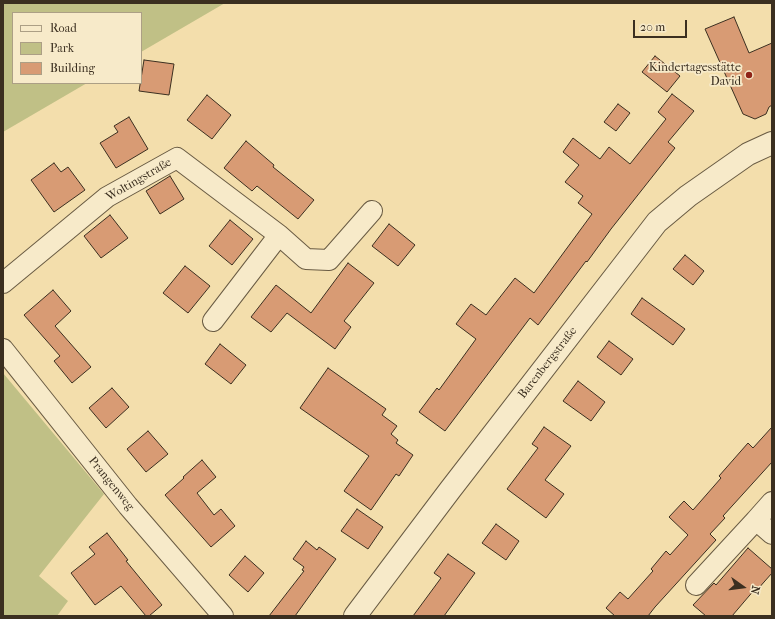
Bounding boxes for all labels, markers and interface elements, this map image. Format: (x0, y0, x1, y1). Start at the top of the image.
legend (12, 12, 142, 84)
scale bar (635, 12, 689, 38)
text: 20 m (640, 20, 665, 34)
text: Road (50, 21, 77, 35)
text: Park (50, 41, 74, 55)
text: Building (50, 61, 95, 75)
place label: Kindertagesstätte David (649, 61, 741, 89)
marker: Kindertagesstätte David (744, 70, 754, 80)
street label: Woltingstraße (104, 155, 174, 205)
street label: Barenbergstraße (516, 324, 580, 402)
street label: Prangenweg (85, 454, 137, 514)
north arrow (723, 567, 763, 607)
text: N (748, 584, 762, 596)

